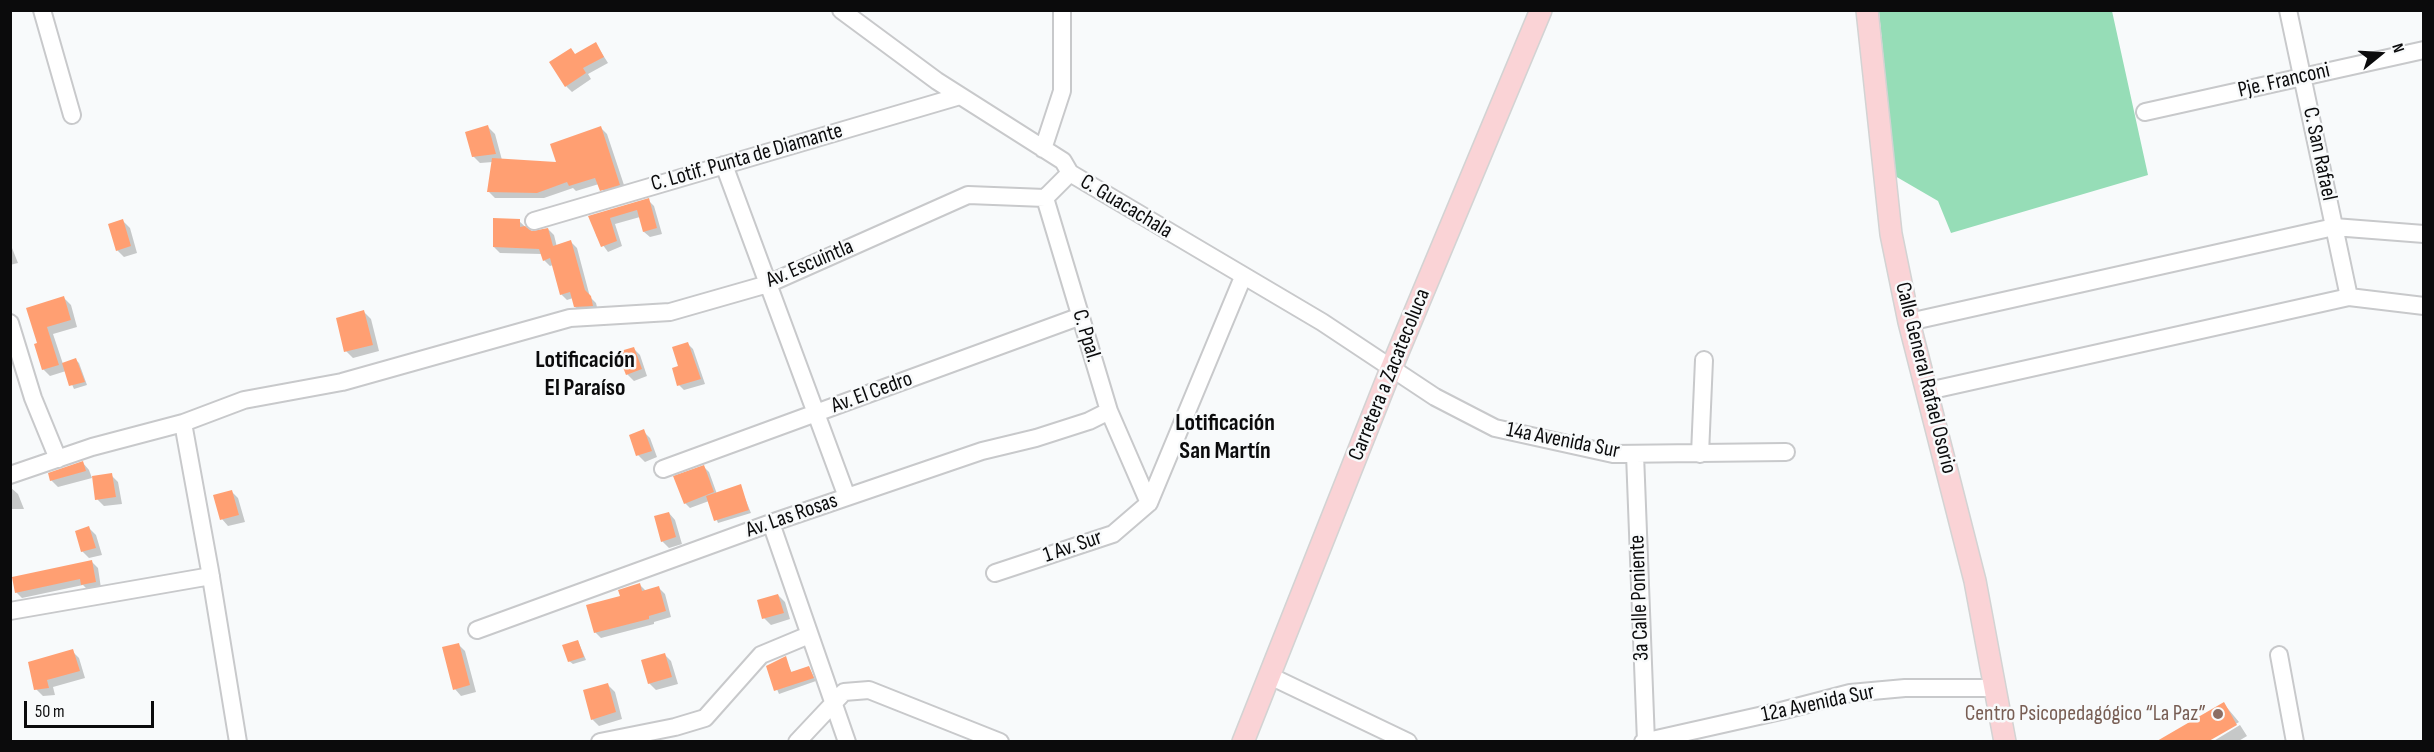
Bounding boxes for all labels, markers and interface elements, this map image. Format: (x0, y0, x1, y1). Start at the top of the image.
north arrow (2350, 24, 2410, 84)
text: N (2387, 41, 2408, 55)
street label: Pje. Franconi (2236, 58, 2332, 104)
street label: C. San Rafael (2296, 105, 2342, 203)
street label: C. Lotif. Punta de Diamante (648, 118, 846, 198)
street label: C. Guacachala (1075, 169, 1177, 245)
street label: Av. Escuintla (763, 234, 857, 294)
street label: Calle General Rafael Osorio (1888, 280, 1962, 476)
street label: Carretera a Zacatecoluca (1344, 285, 1436, 465)
street label: C. Ppal. (1066, 307, 1106, 365)
district label: Lotificación El Paraíso (535, 347, 635, 403)
street label: Av. El Cedro (828, 366, 916, 420)
district label: Lotificación San Martín (1175, 410, 1275, 466)
street label: 14a Avenida Sur (1504, 417, 1622, 465)
street label: Av. Las Rosas (743, 488, 841, 544)
street label: 1 Av. Sur (1040, 525, 1106, 569)
street label: 3a Calle Poniente (1625, 534, 1655, 662)
street label: 12a Avenida Sur (1759, 679, 1877, 729)
scale bar (27, 689, 158, 727)
text: 50 m (35, 701, 65, 722)
place label: Centro Psicopedagógico “La Paz” (1965, 701, 2206, 727)
marker: Centro Psicopedagógico “La Paz” (2211, 707, 2225, 721)

